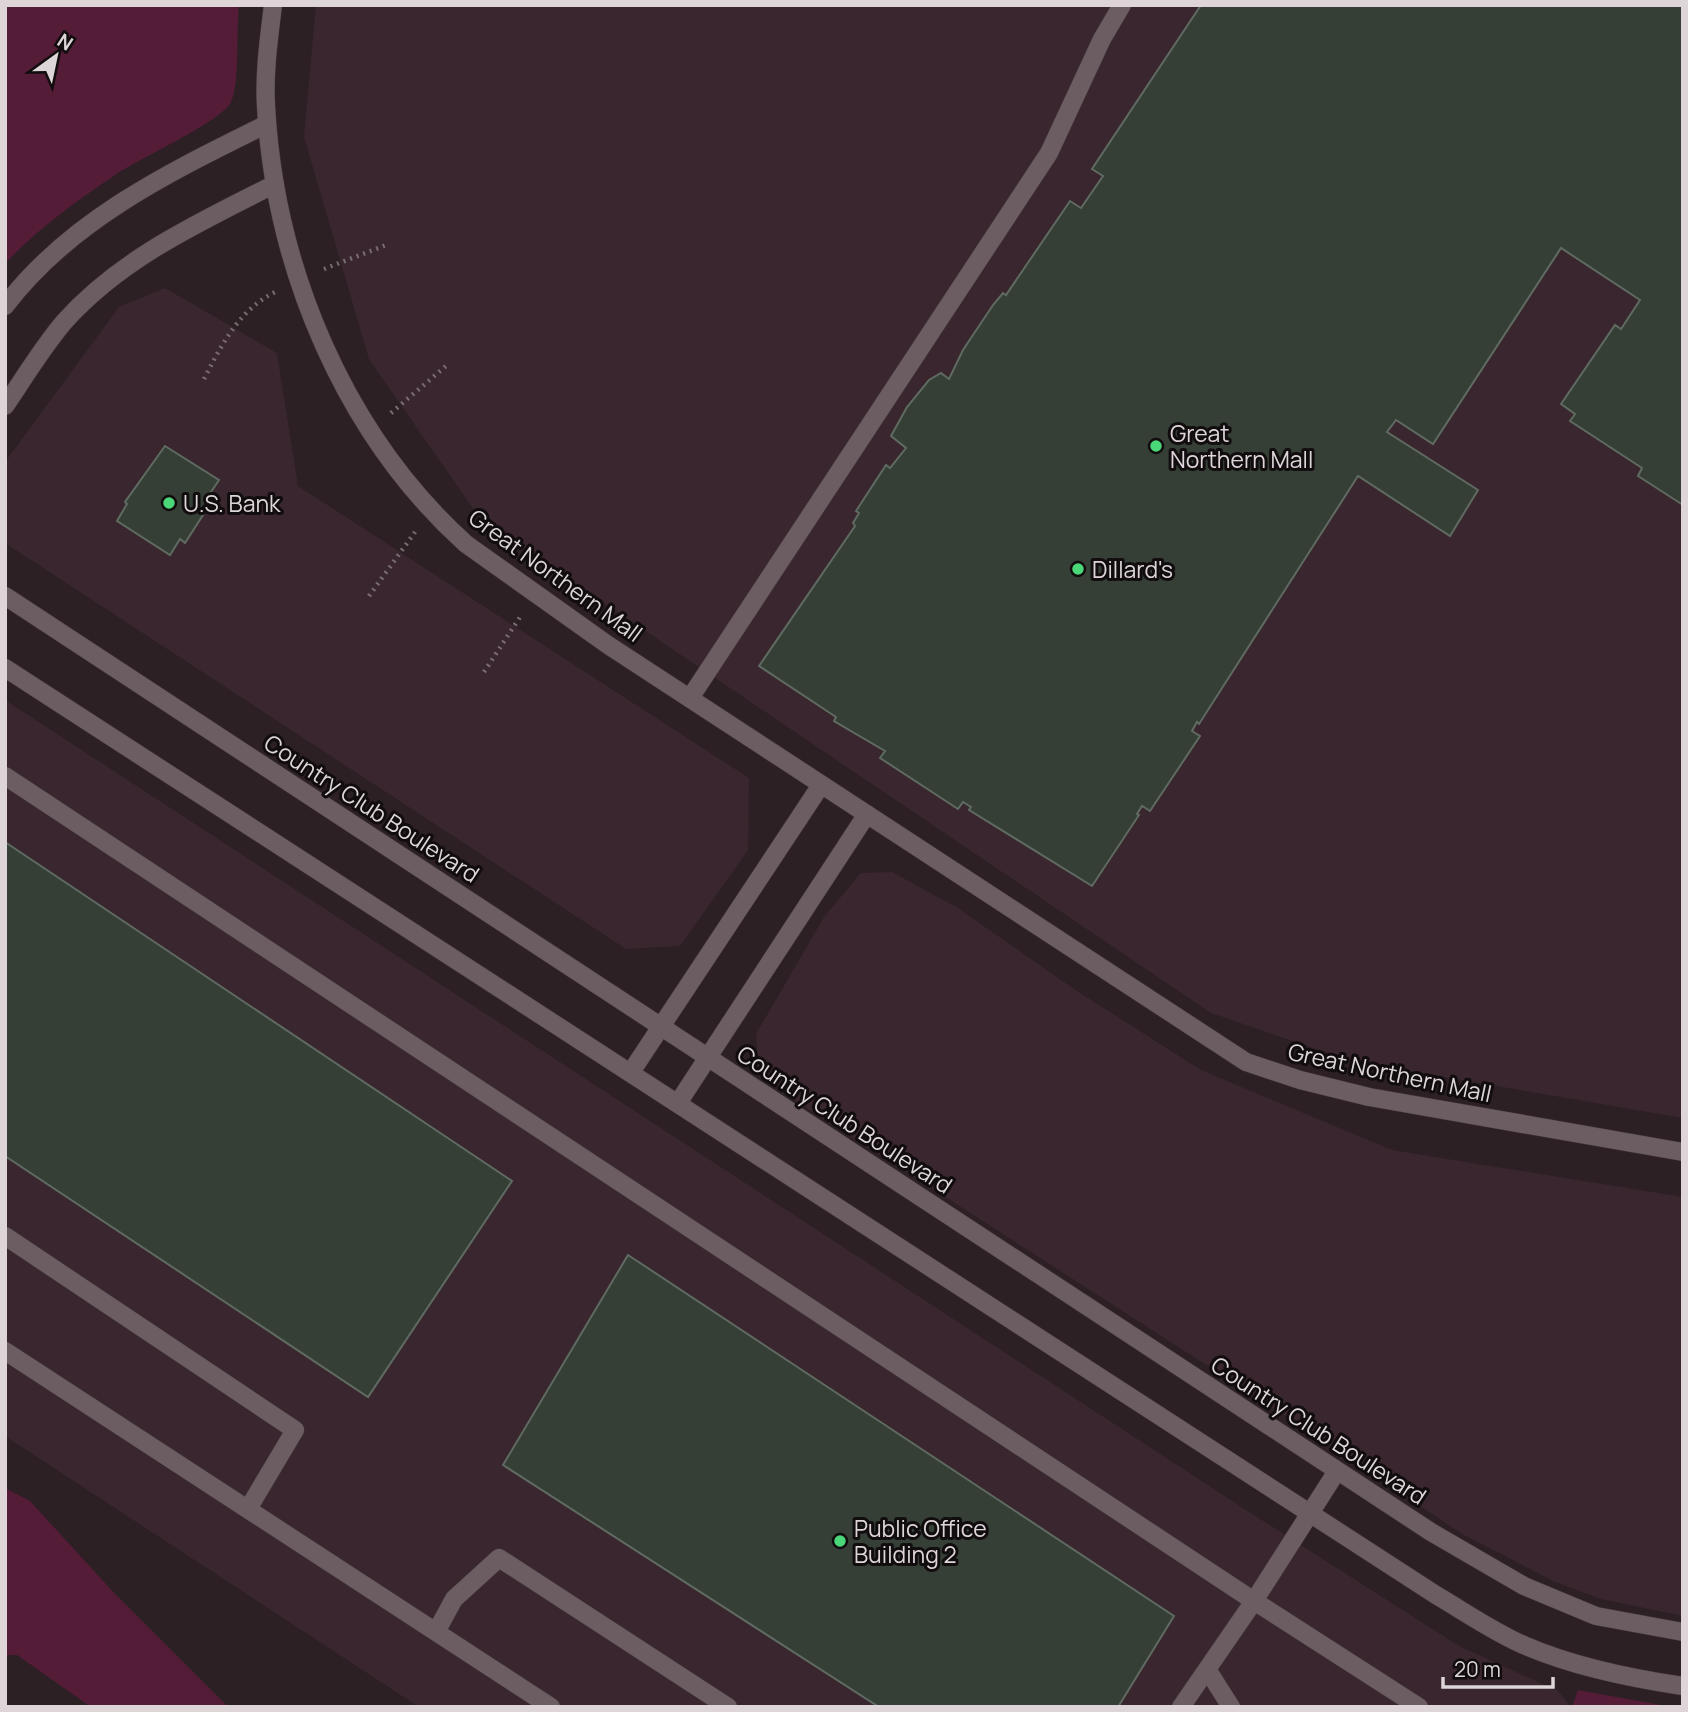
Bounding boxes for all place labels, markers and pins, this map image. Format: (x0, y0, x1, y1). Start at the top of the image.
place label: Great Northern Mall (1170, 417, 1313, 475)
marker: Great Northern Mall (1148, 438, 1164, 454)
place label: U.S. Bank (183, 487, 281, 519)
marker: U.S. Bank (161, 495, 177, 511)
place label: Dillard's (1092, 553, 1173, 585)
marker: Dillard's (1070, 561, 1086, 577)
place label: Public Office Building 2 (854, 1512, 987, 1570)
marker: Public Office Building 2 (832, 1533, 848, 1549)

